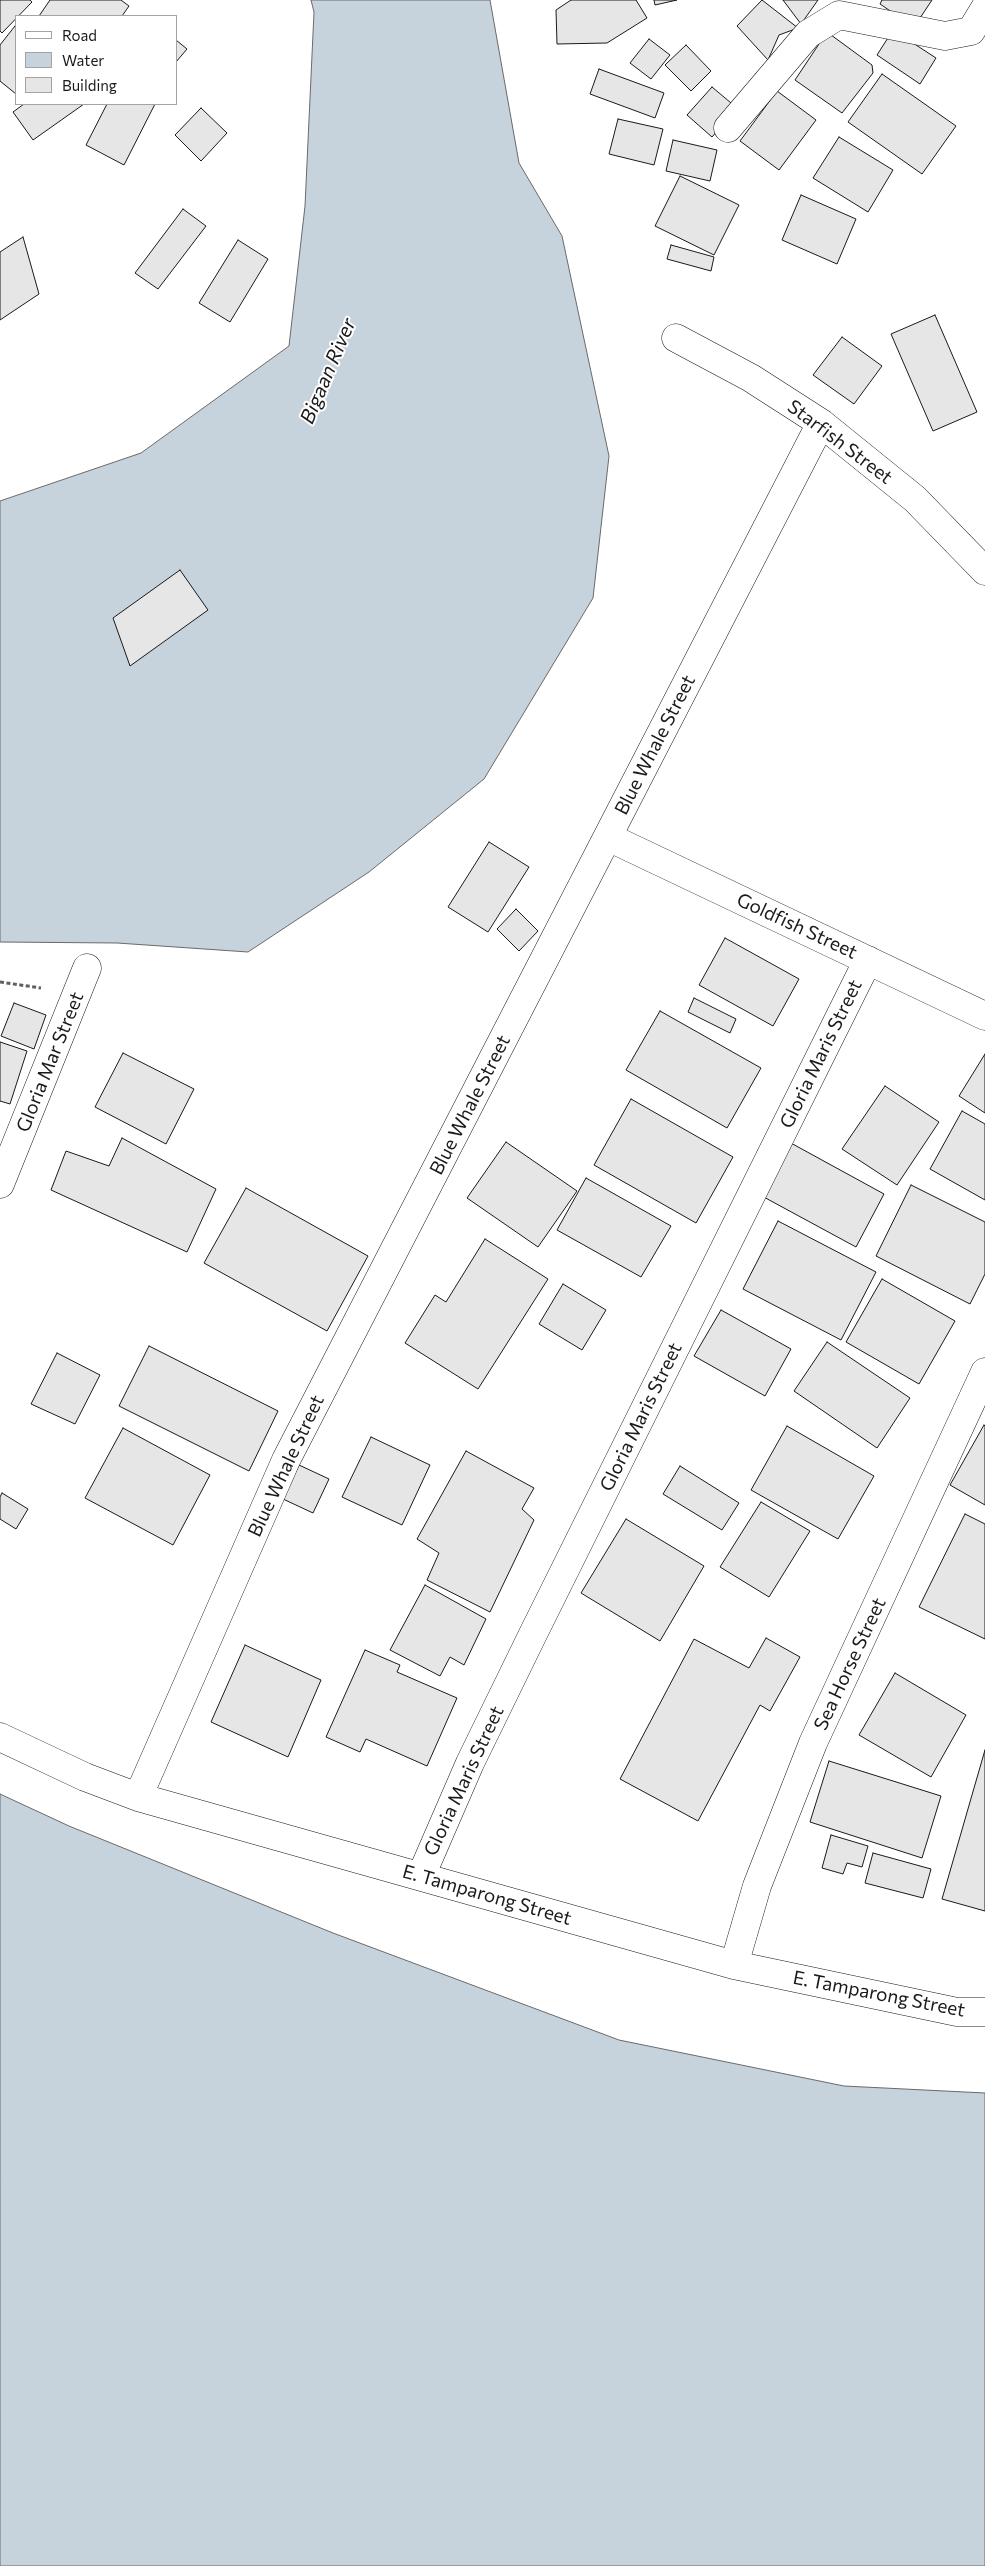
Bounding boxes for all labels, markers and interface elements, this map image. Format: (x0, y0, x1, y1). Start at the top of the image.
legend (15, 15, 178, 105)
text: Road (62, 26, 97, 44)
text: Water (62, 51, 104, 69)
text: Building (62, 76, 117, 94)
water label: Bigaan River (295, 315, 361, 427)
street label: Starfish Street (783, 395, 897, 489)
street label: Blue Whale Street (610, 671, 700, 819)
street label: Goldfish Street (733, 888, 861, 964)
street label: Gloria Maris Street (775, 976, 867, 1132)
street label: Gloria Mar Street (12, 989, 88, 1135)
street label: Blue Whale Street (425, 1031, 515, 1179)
street label: Gloria Maris Street (595, 1339, 687, 1495)
street label: Blue Whale Street (243, 1392, 329, 1540)
street label: Sea Horse Street (809, 1594, 891, 1734)
street label: Gloria Maris Street (419, 1703, 509, 1859)
street label: E. Tamparong Street (400, 1860, 574, 1930)
street label: E. Tamparong Street (791, 1966, 967, 2022)

